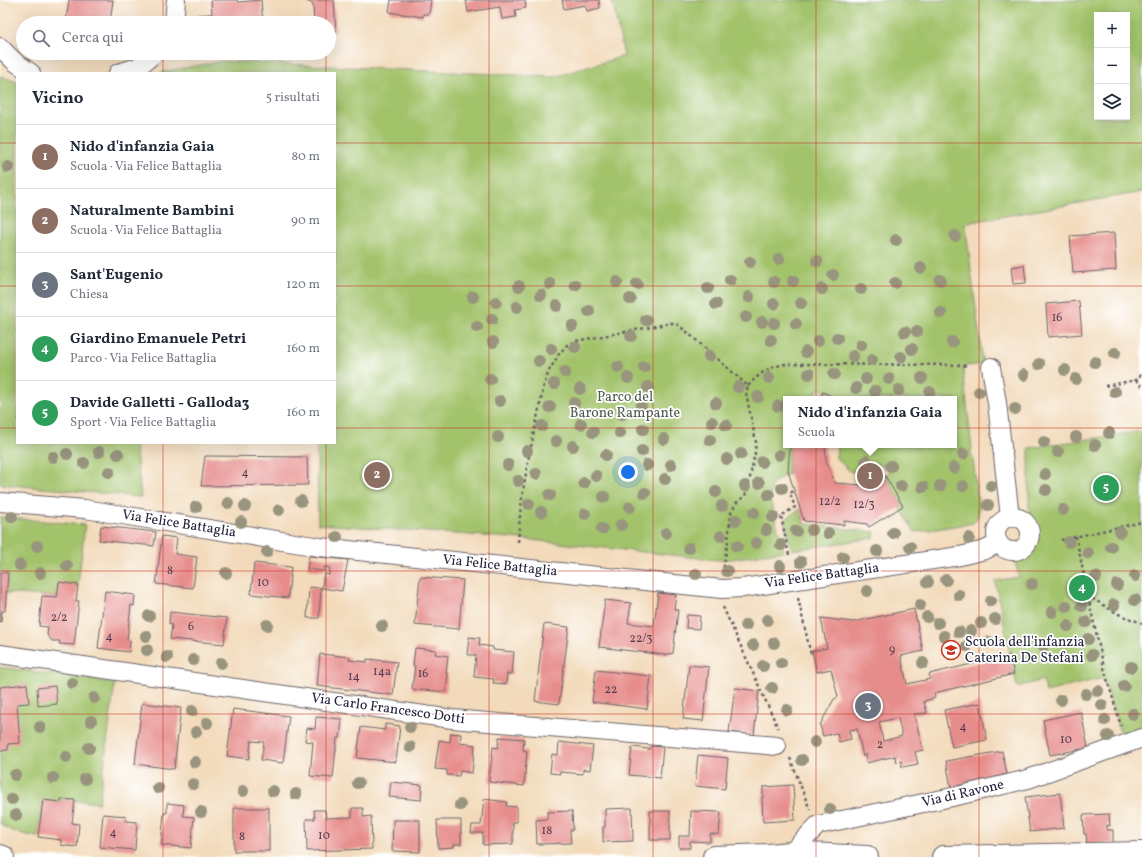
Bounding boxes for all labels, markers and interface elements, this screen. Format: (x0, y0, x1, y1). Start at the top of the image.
map controls (1094, 12, 1130, 120)
button: + (1094, 12, 1130, 48)
search box (16, 16, 336, 60)
icon: search (30, 27, 52, 49)
text: Cerca qui (62, 28, 124, 49)
button: − (1094, 48, 1130, 84)
button: layers (1094, 84, 1130, 120)
text: Vicino (32, 87, 83, 110)
text: 5 risultati (266, 89, 320, 107)
text: Nido d'infanzia Gaia (70, 137, 214, 158)
text: 1 (42, 148, 48, 166)
text: 80 m (291, 148, 320, 166)
text: Scuola · Via Felice Battaglia (70, 158, 222, 176)
text: Naturalmente Bambini (70, 201, 234, 222)
text: 2 (42, 212, 48, 230)
text: 90 m (291, 212, 320, 230)
text: Scuola · Via Felice Battaglia (70, 222, 222, 240)
text: Sant'Eugenio (70, 265, 163, 286)
text: 3 (42, 276, 48, 294)
text: 120 m (286, 276, 320, 294)
text: Chiesa (70, 286, 108, 304)
house number: 16 (1052, 310, 1062, 326)
text: Giardino Emanuele Petri (70, 329, 246, 350)
text: 4 (41, 340, 49, 358)
text: 160 m (286, 340, 320, 358)
text: Parco · Via Felice Battaglia (70, 350, 217, 368)
park label: Parco del Barone Rampante (570, 388, 681, 423)
text: Davide Galletti - Galloda3 (70, 393, 250, 414)
popup (783, 396, 957, 448)
text: Nido d'infanzia Gaia (798, 403, 942, 424)
text: 5 (42, 404, 48, 422)
text: 160 m (286, 404, 320, 422)
text: Sport · Via Felice Battaglia (70, 414, 216, 432)
text: Scuola (798, 424, 835, 442)
pin: 2 (364, 460, 390, 490)
pin: 1 (857, 461, 883, 491)
your location (618, 462, 638, 482)
house number: 4 (241, 465, 249, 481)
pin: 5 (1093, 473, 1119, 503)
house number: 12/2 (819, 494, 841, 510)
house number: 12/3 (853, 497, 875, 513)
street label: Via Felice Battaglia (120, 506, 238, 542)
street label: Via Felice Battaglia (442, 551, 558, 581)
street label: Via Felice Battaglia (764, 559, 881, 593)
house number: 8 (167, 563, 173, 579)
pin: 4 (1069, 573, 1095, 603)
house number: 10 (257, 575, 269, 591)
house number: 2/2 (51, 610, 67, 626)
house number: 6 (188, 619, 194, 635)
house number: 4 (105, 629, 113, 645)
house number: 22/3 (629, 631, 653, 647)
place label: Scuola dell'infanzia Caterina De Stefani (965, 633, 1085, 668)
school or university icon: Scuola dell'infanzia Caterina De Stefani (940, 639, 962, 661)
house number: 9 (889, 642, 895, 658)
house number: 14a (373, 664, 391, 680)
house number: 16 (418, 666, 428, 682)
house number: 14 (348, 669, 360, 685)
house number: 22 (605, 682, 617, 698)
street label: Via Carlo Francesco Dotti (310, 689, 466, 729)
pin: 3 (855, 691, 881, 721)
house number: 4 (959, 719, 967, 735)
house number: 10 (1060, 732, 1072, 748)
house number: 2 (877, 737, 883, 753)
street label: Via di Ravone (920, 775, 1006, 813)
house number: 18 (542, 823, 552, 839)
house number: 4 (109, 825, 117, 841)
house number: 10 (318, 828, 330, 844)
house number: 8 (239, 829, 245, 845)

